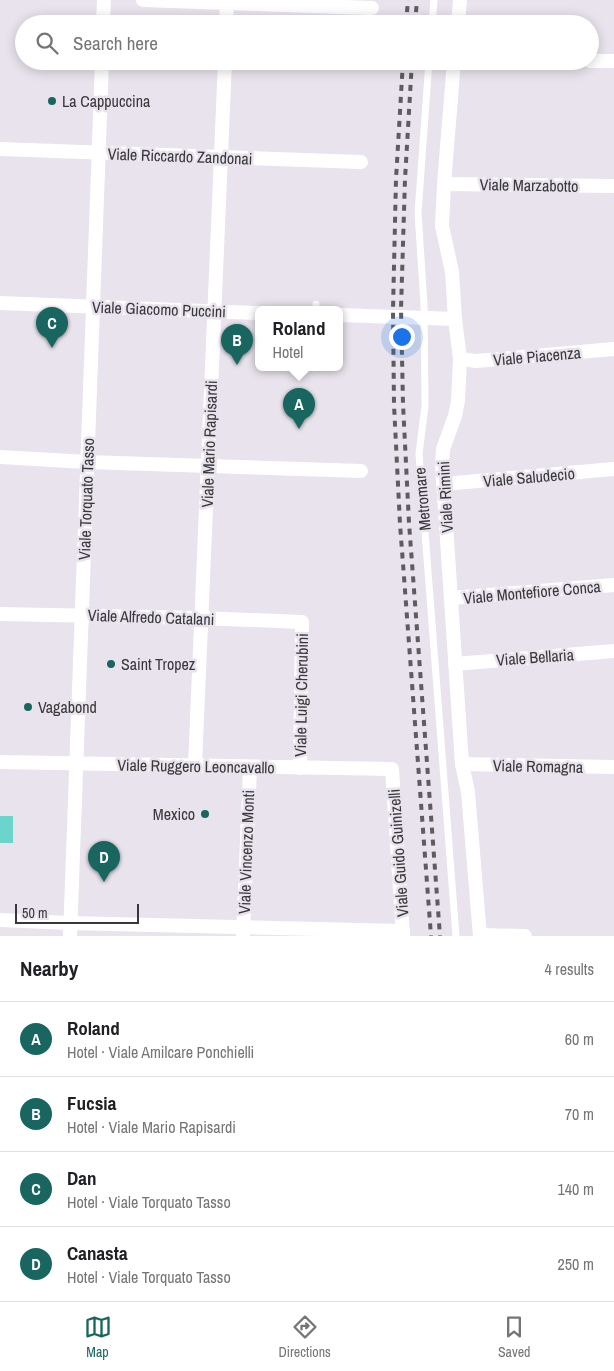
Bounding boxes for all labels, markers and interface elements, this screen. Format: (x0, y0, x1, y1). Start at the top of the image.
search box (15, 15, 599, 70)
icon: search (33, 29, 61, 57)
text: Search here (73, 30, 158, 56)
place label: La Cappuccina (62, 90, 151, 112)
marker: La Cappuccina (46, 95, 58, 107)
street label: Viale Riccardo Zandonai (107, 142, 253, 170)
street label: Viale Marzabotto (479, 173, 579, 197)
street label: Viale Giacomo Puccini (92, 296, 226, 322)
popup (255, 306, 343, 371)
pin: C (36, 307, 68, 348)
text: Roland (273, 315, 325, 341)
pin: B (221, 324, 253, 365)
your location (389, 324, 415, 350)
text: Hotel (273, 341, 303, 363)
street label: Viale Piacenza (492, 341, 583, 371)
street label: Viale Mario Rapisardi (196, 380, 222, 508)
pin: A (283, 388, 315, 429)
street label: Viale Torquato Tasso (73, 438, 99, 560)
street label: Viale Rimini (432, 460, 458, 534)
street label: Viale Saludecio (482, 462, 576, 492)
street label: Metromare (408, 466, 436, 532)
street label: Viale Montefiore Conca (462, 575, 602, 609)
street label: Viale Alfredo Catalani (87, 604, 215, 630)
street label: Viale Luigi Cherubini (289, 633, 313, 757)
street label: Viale Bellaria (495, 643, 575, 671)
place label: Saint Tropez (121, 653, 196, 675)
marker: Saint Tropez (105, 658, 117, 670)
place label: Vagabond (38, 696, 97, 718)
marker: Vagabond (22, 701, 34, 713)
street label: Viale Ruggero Leoncavallo (117, 754, 275, 778)
street label: Viale Romagna (493, 754, 584, 778)
street label: Viale Guido Guinizelli (383, 788, 413, 918)
street label: Viale Vincenzo Monti (233, 790, 259, 914)
place label: Mexico (153, 803, 195, 825)
marker: Mexico (199, 808, 211, 820)
pin: D (88, 841, 120, 882)
scale bar (15, 901, 139, 924)
text: 50 m (22, 904, 48, 922)
text: Nearby (20, 954, 78, 983)
text: 4 results (544, 958, 594, 980)
text: Roland (67, 1015, 120, 1041)
text: A (31, 1028, 41, 1050)
text: 60 m (565, 1028, 594, 1050)
text: Hotel · Viale Amilcare Ponchielli (67, 1041, 254, 1063)
text: Fucsia (67, 1090, 116, 1116)
text: B (31, 1103, 41, 1125)
text: 70 m (565, 1103, 594, 1125)
text: Hotel · Viale Mario Rapisardi (67, 1116, 236, 1138)
text: Dan (67, 1165, 96, 1191)
text: C (31, 1178, 41, 1200)
text: 140 m (558, 1178, 594, 1200)
text: Hotel · Viale Torquato Tasso (67, 1191, 231, 1213)
text: Canasta (67, 1240, 128, 1266)
text: D (31, 1253, 41, 1275)
text: 250 m (558, 1253, 594, 1275)
text: Hotel · Viale Torquato Tasso (67, 1266, 231, 1288)
tab: Map (84, 1313, 112, 1361)
tab: Directions (279, 1313, 331, 1361)
tab: Saved (498, 1313, 530, 1361)

